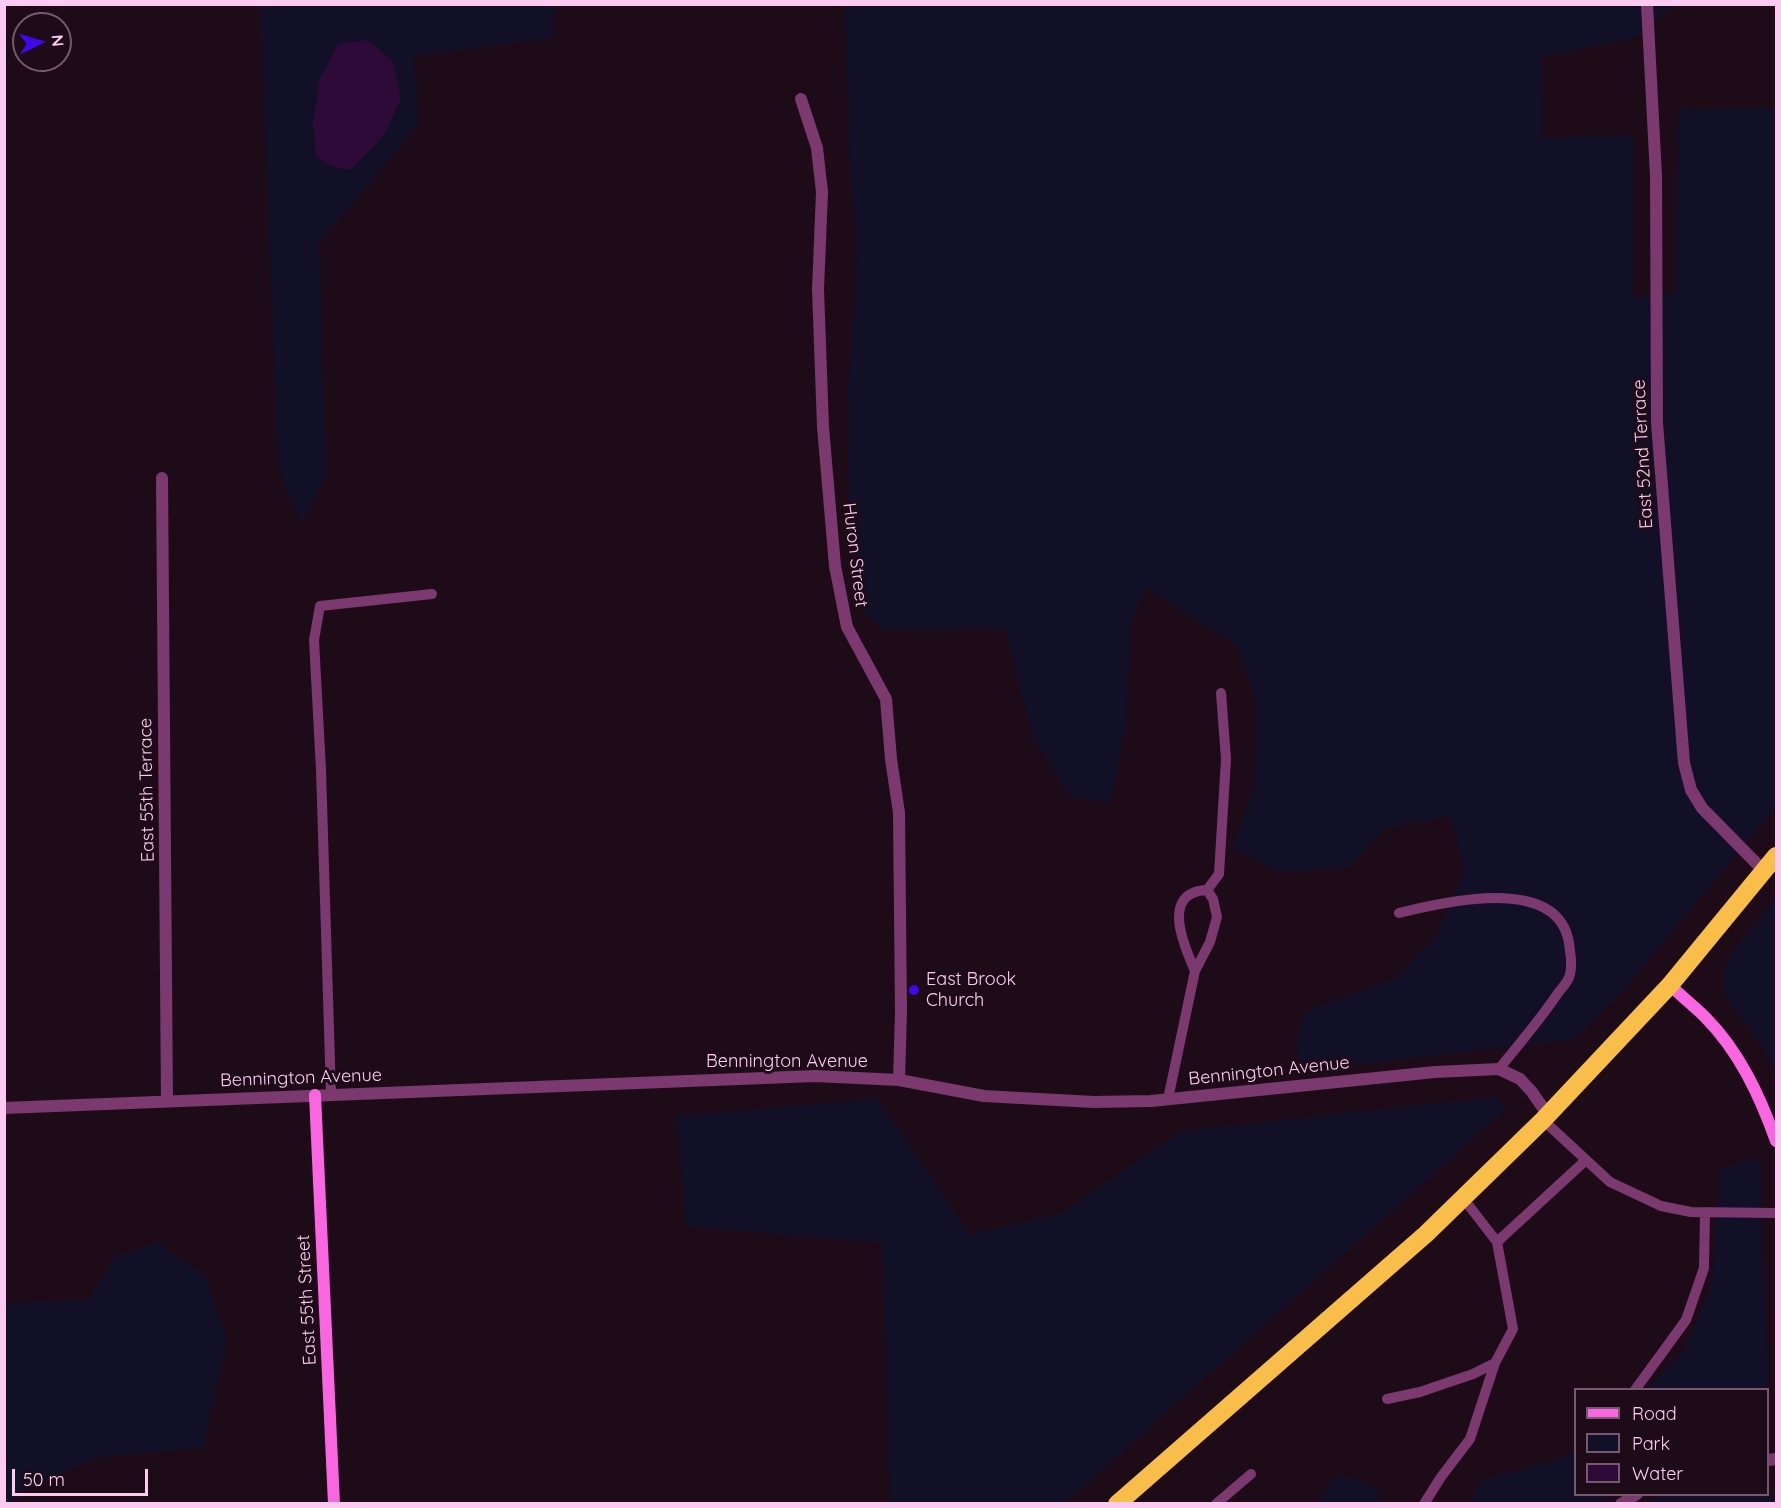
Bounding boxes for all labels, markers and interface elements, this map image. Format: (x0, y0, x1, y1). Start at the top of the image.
north arrow (12, 12, 72, 72)
text: N (47, 34, 68, 47)
street label: East 52nd Terrace (1628, 379, 1658, 529)
street label: Huron Street (838, 502, 872, 608)
street label: East 55th Terrace (135, 718, 159, 862)
place label: East Brook Church (926, 969, 1016, 1012)
marker: East Brook Church (907, 983, 921, 997)
street label: Bennington Avenue (706, 1051, 868, 1073)
street label: Bennington Avenue (1187, 1052, 1351, 1090)
street label: Bennington Avenue (220, 1064, 382, 1092)
street label: East 55th Street (293, 1234, 321, 1366)
legend (1574, 1388, 1769, 1496)
text: Road (1632, 1402, 1677, 1425)
text: Park (1632, 1432, 1670, 1455)
scale bar (15, 1457, 152, 1495)
text: Water (1632, 1462, 1683, 1485)
text: 50 m (23, 1468, 65, 1491)

